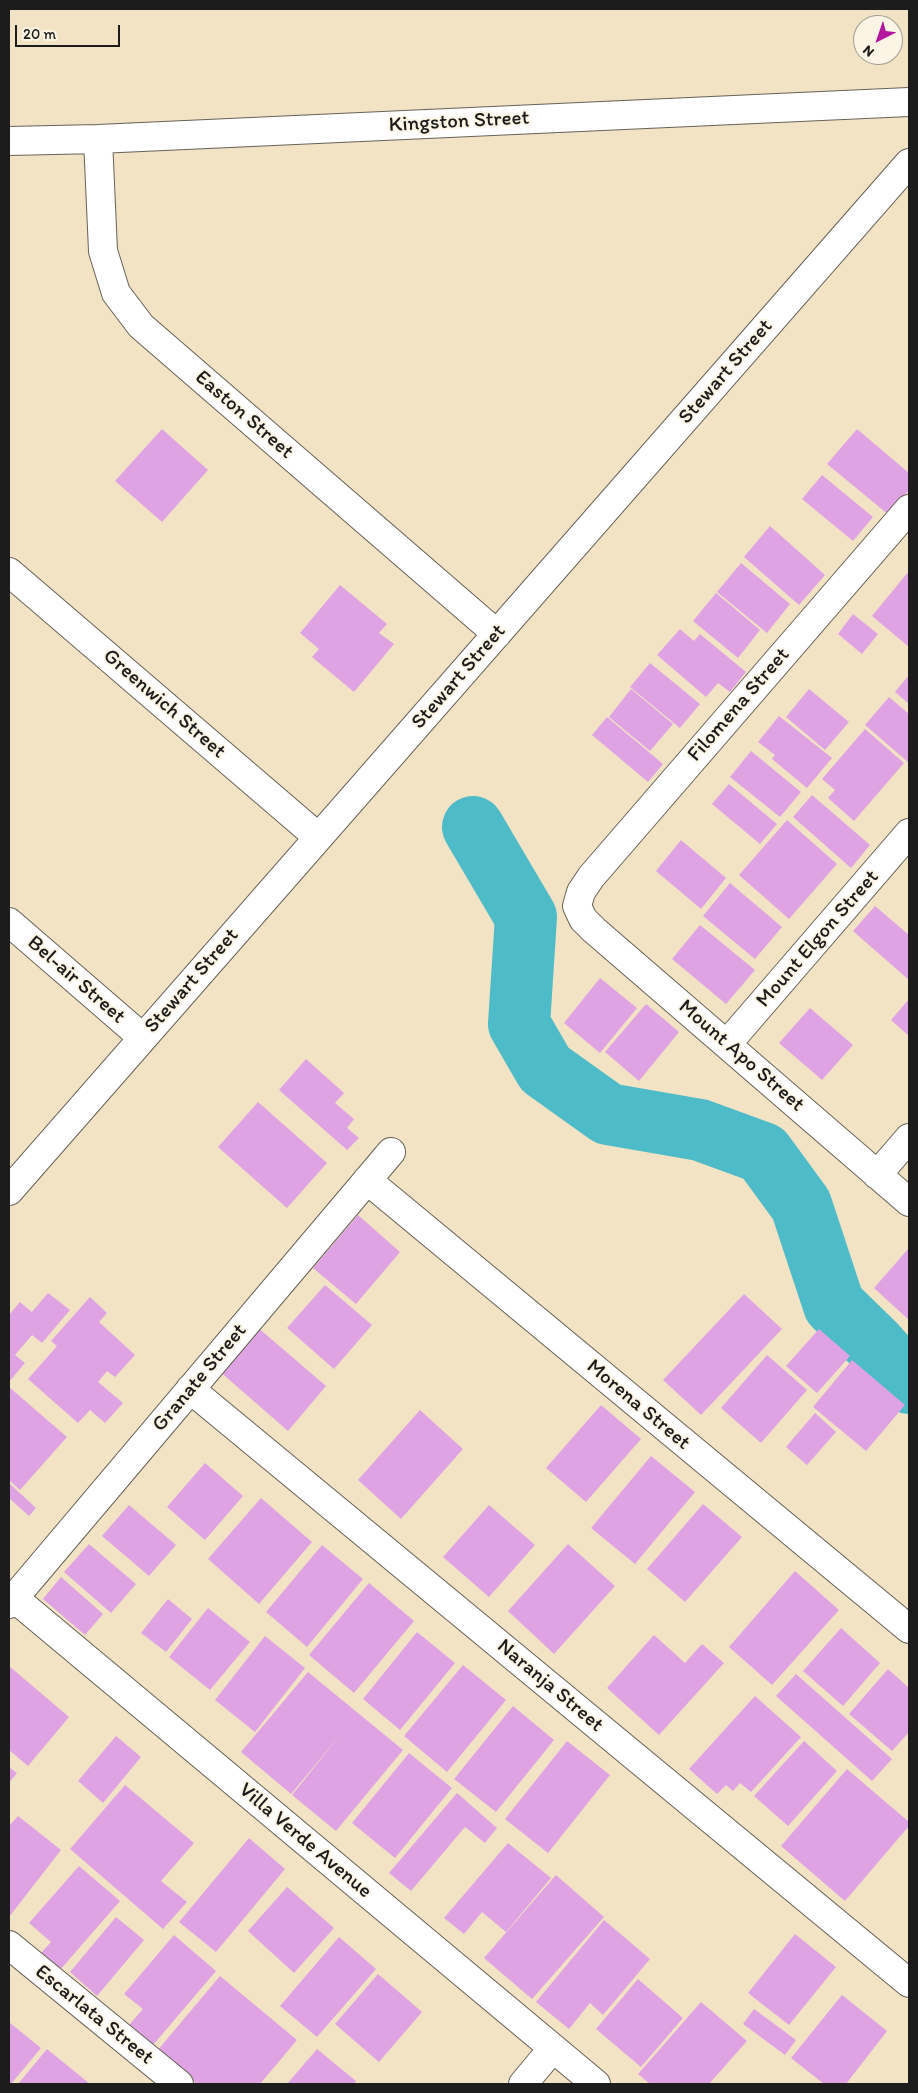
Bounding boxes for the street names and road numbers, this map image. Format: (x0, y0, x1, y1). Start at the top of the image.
street label: Kingston Street (388, 106, 530, 138)
street label: Stewart Street (674, 314, 778, 430)
street label: Easton Street (189, 365, 299, 465)
street label: Stewart Street (407, 619, 511, 735)
street label: Filomena Street (683, 643, 795, 767)
street label: Greenwich Street (97, 644, 231, 764)
street label: Mount Elgon Street (751, 865, 885, 1013)
street label: Stewart Street (140, 923, 244, 1039)
street label: Bel-air Street (22, 931, 130, 1029)
street label: Mount Apo Street (673, 994, 809, 1118)
street label: Granate Street (147, 1319, 253, 1437)
street label: Morena Street (581, 1354, 695, 1456)
street label: Naranja Street (492, 1634, 608, 1738)
street label: Villa Verde Avenue (233, 1778, 377, 1904)
street label: Escarlata Street (30, 1960, 158, 2070)

